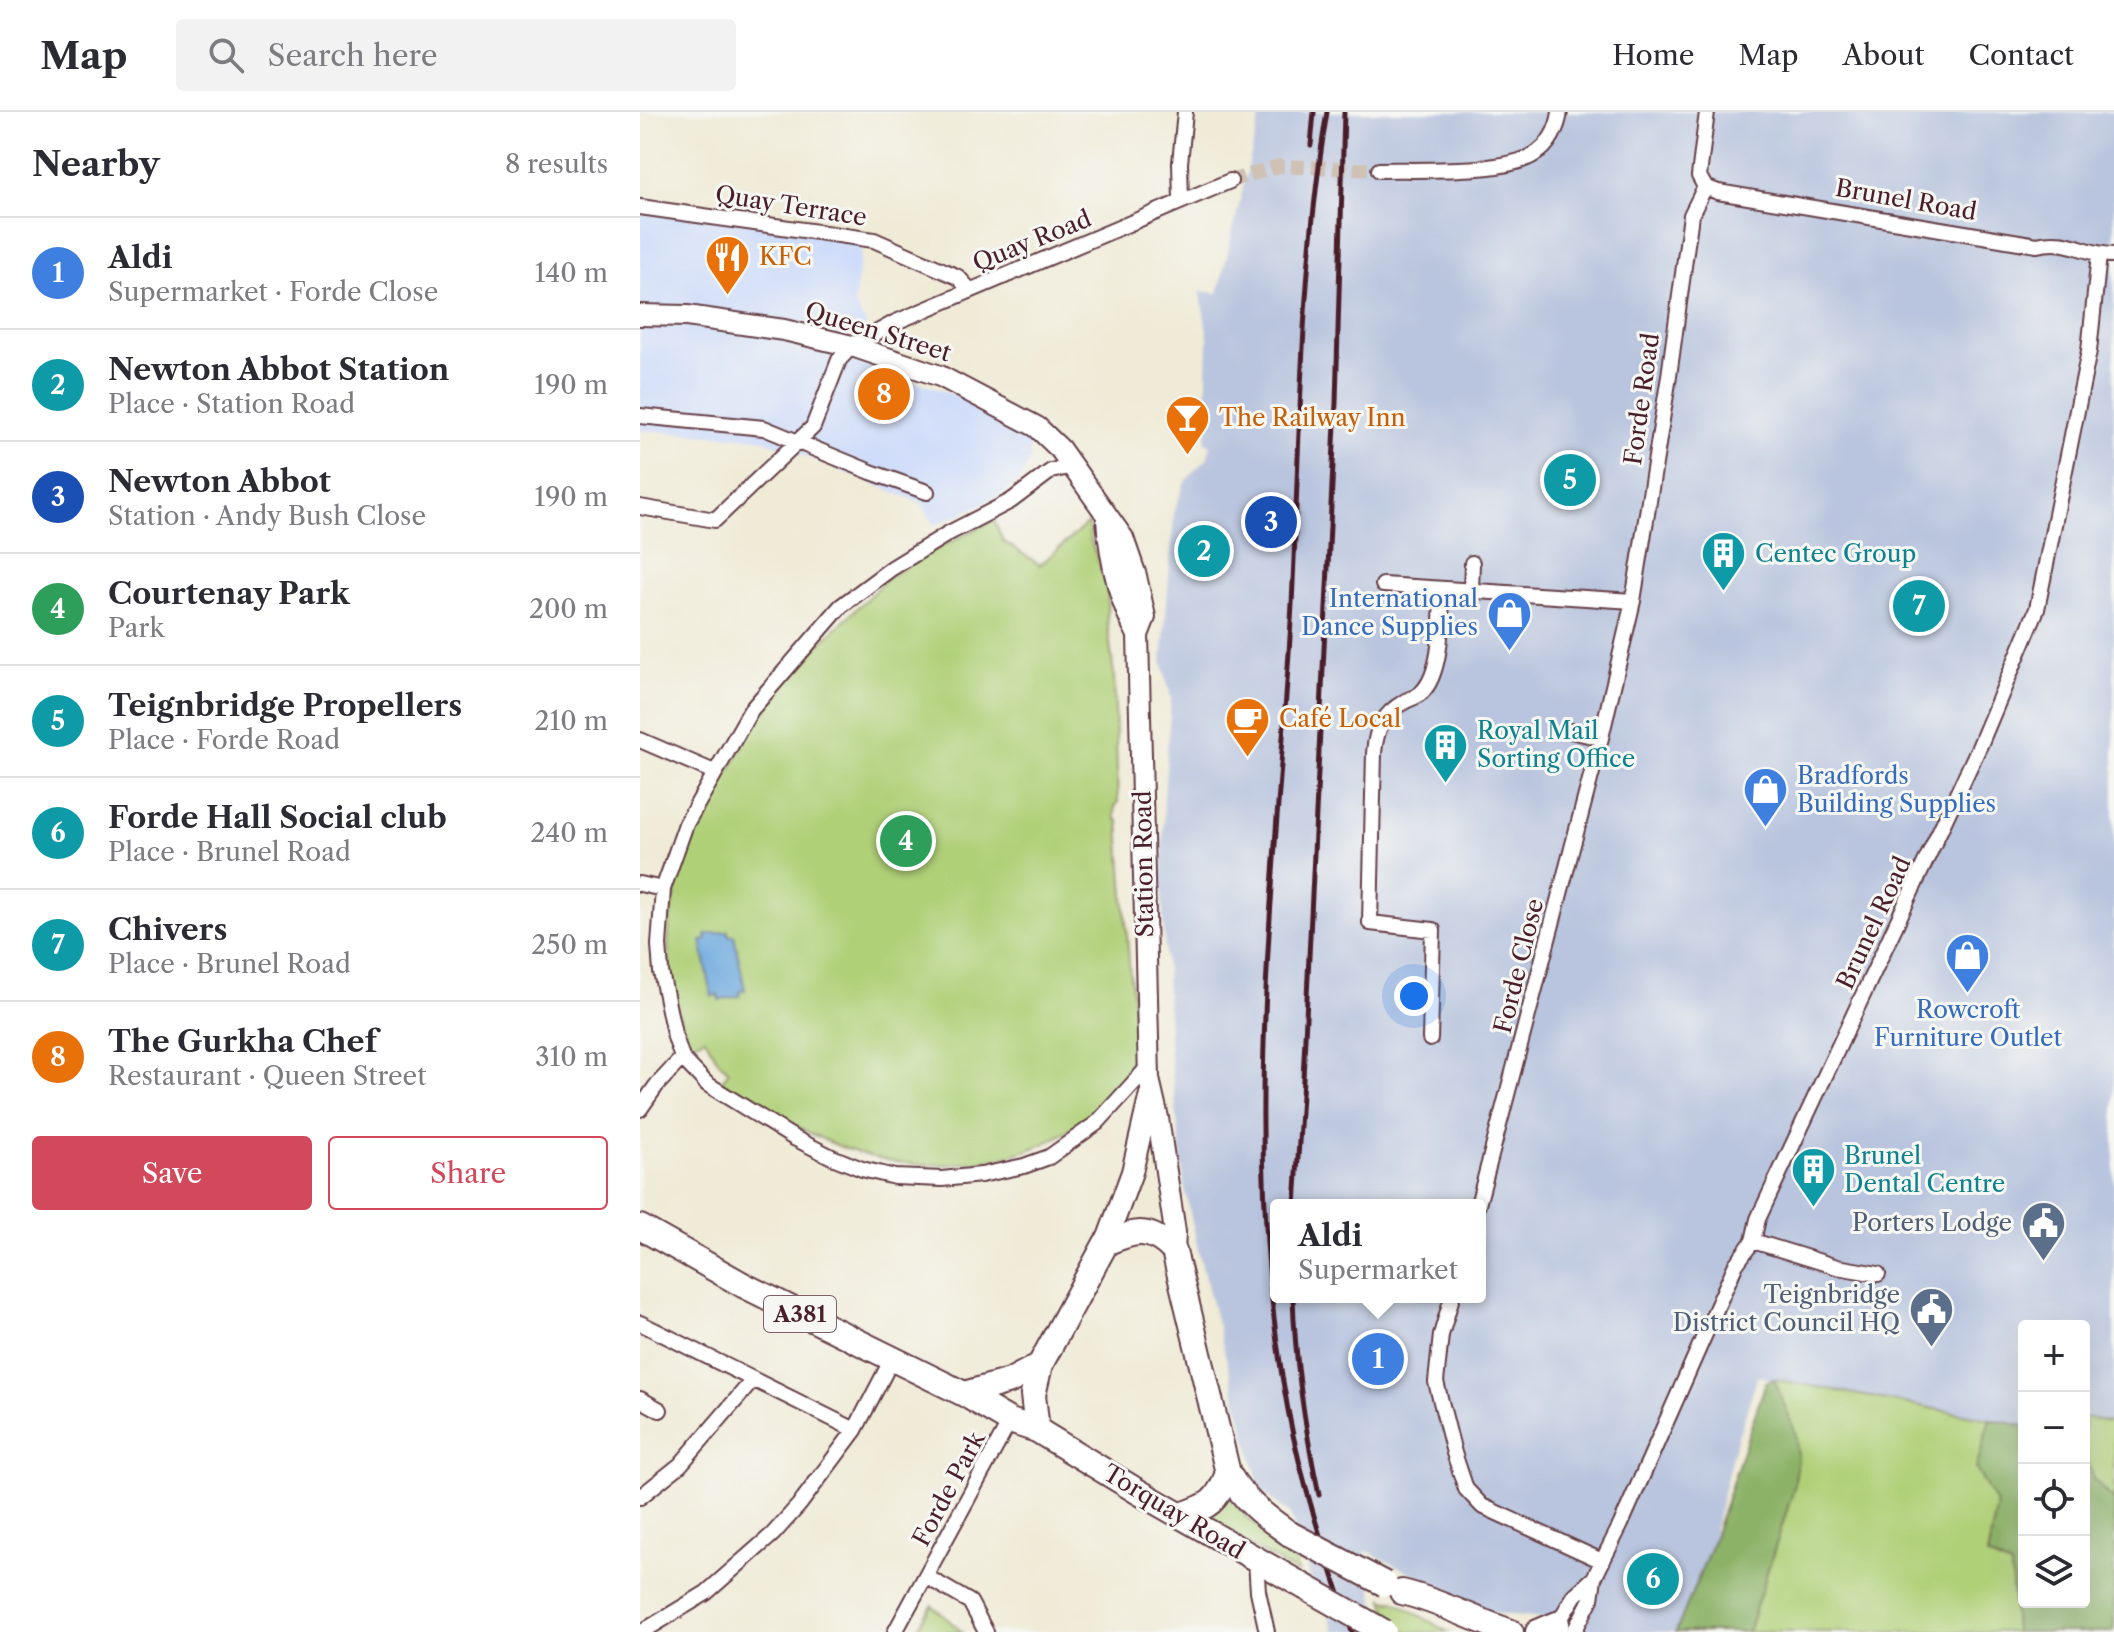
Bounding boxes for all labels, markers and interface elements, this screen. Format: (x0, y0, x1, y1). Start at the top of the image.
search box (176, 19, 736, 91)
text: Map (40, 32, 128, 79)
icon: search (204, 33, 248, 77)
text: Search here (268, 37, 438, 74)
text: Home (1612, 38, 1694, 72)
text: Map (1738, 38, 1798, 72)
text: About (1842, 38, 1924, 72)
text: Contact (1968, 38, 2074, 72)
text: Nearby (32, 143, 160, 185)
text: 8 results (505, 148, 608, 180)
street label: Brunel Road (1833, 173, 1979, 226)
street label: Quay Terrace (713, 179, 869, 232)
street label: Quay Road (968, 204, 1096, 277)
restaurant icon: KFC (704, 233, 752, 296)
text: Aldi (108, 239, 172, 276)
place label: KFC (759, 242, 812, 271)
text: 1 (52, 257, 64, 289)
text: 140 m (534, 257, 608, 289)
text: Supermarket · Forde Close (108, 276, 438, 308)
street label: Queen Street (802, 296, 955, 368)
street label: Forde Road (1618, 331, 1665, 467)
text: Newton Abbot Station (108, 351, 449, 388)
pin: 8 (858, 364, 910, 424)
text: 2 (50, 369, 66, 401)
text: 190 m (534, 369, 608, 401)
text: Place · Station Road (108, 388, 355, 420)
bar icon: The Railway Inn (1164, 394, 1212, 457)
place label: The Railway Inn (1219, 403, 1406, 432)
pin: 5 (1544, 450, 1596, 510)
text: Newton Abbot (108, 463, 331, 500)
text: 3 (51, 481, 65, 513)
text: 190 m (534, 481, 608, 513)
pin: 3 (1245, 492, 1297, 552)
text: Station · Andy Bush Close (108, 500, 426, 532)
pin: 2 (1178, 521, 1230, 581)
building icon: Centec Group (1700, 530, 1748, 593)
place label: Centec Group (1755, 539, 1916, 568)
text: Courtenay Park (108, 575, 350, 612)
pin: 7 (1893, 576, 1945, 636)
place label: International Dance Supplies (1301, 584, 1478, 641)
shop icon: International Dance Supplies (1485, 589, 1533, 652)
text: 4 (50, 593, 66, 625)
text: 200 m (529, 593, 608, 625)
text: Park (108, 612, 165, 644)
text: Teignbridge Propellers (108, 687, 462, 724)
cafe icon: Café Local (1224, 695, 1272, 758)
place label: Café Local (1279, 704, 1401, 733)
text: 5 (51, 705, 65, 737)
text: 210 m (535, 705, 608, 737)
place label: Royal Mail Sorting Office (1477, 716, 1635, 773)
building icon: Royal Mail Sorting Office (1422, 721, 1470, 784)
text: Place · Forde Road (108, 724, 340, 756)
place label: Bradfords Building Supplies (1797, 761, 1996, 818)
shop icon: Bradfords Building Supplies (1742, 766, 1790, 829)
street label: Station Road (1128, 790, 1159, 938)
text: Forde Hall Social club (108, 799, 447, 836)
pin: 4 (880, 811, 932, 871)
text: 6 (50, 817, 66, 849)
text: 240 m (530, 817, 608, 849)
text: Place · Brunel Road (108, 836, 351, 868)
street label: Brunel Road (1830, 852, 1917, 994)
street label: Forde Close (1488, 896, 1549, 1036)
text: Chivers (108, 911, 227, 948)
text: 7 (51, 929, 65, 961)
text: 250 m (531, 929, 608, 961)
shop icon: Rowcroft Furniture Outlet (1944, 932, 1992, 995)
text: Place · Brunel Road (108, 948, 351, 980)
your location (1394, 976, 1434, 1016)
place label: Rowcroft Furniture Outlet (1874, 995, 2062, 1052)
text: The Gurkha Chef (108, 1023, 377, 1060)
text: 8 (50, 1041, 66, 1073)
text: 310 m (535, 1041, 608, 1073)
text: Restaurant · Queen Street (108, 1060, 426, 1092)
button: Save (32, 1136, 312, 1210)
button: Share (328, 1136, 608, 1210)
place label: Brunel Dental Centre (1844, 1141, 2005, 1198)
building icon: Brunel Dental Centre (1789, 1146, 1837, 1209)
popup (1270, 1199, 1486, 1303)
public building icon: Porters Lodge (2019, 1199, 2067, 1262)
place label: Porters Lodge (1852, 1208, 2012, 1237)
text: Aldi (1298, 1217, 1363, 1254)
text: Supermarket (1298, 1254, 1458, 1286)
place label: Teignbridge District Council HQ (1673, 1280, 1900, 1337)
public building icon: Teignbridge District Council HQ (1907, 1285, 1955, 1348)
road number: A381 (764, 1296, 836, 1332)
map controls (2018, 1320, 2090, 1608)
button: + (2018, 1320, 2090, 1392)
pin: 1 (1352, 1329, 1404, 1389)
button: − (2018, 1392, 2090, 1464)
street label: Forde Park (906, 1425, 991, 1551)
street label: Torquay Road (1098, 1458, 1251, 1565)
button: locate (2018, 1464, 2090, 1536)
button: layers (2018, 1536, 2090, 1608)
pin: 6 (1627, 1549, 1679, 1609)

